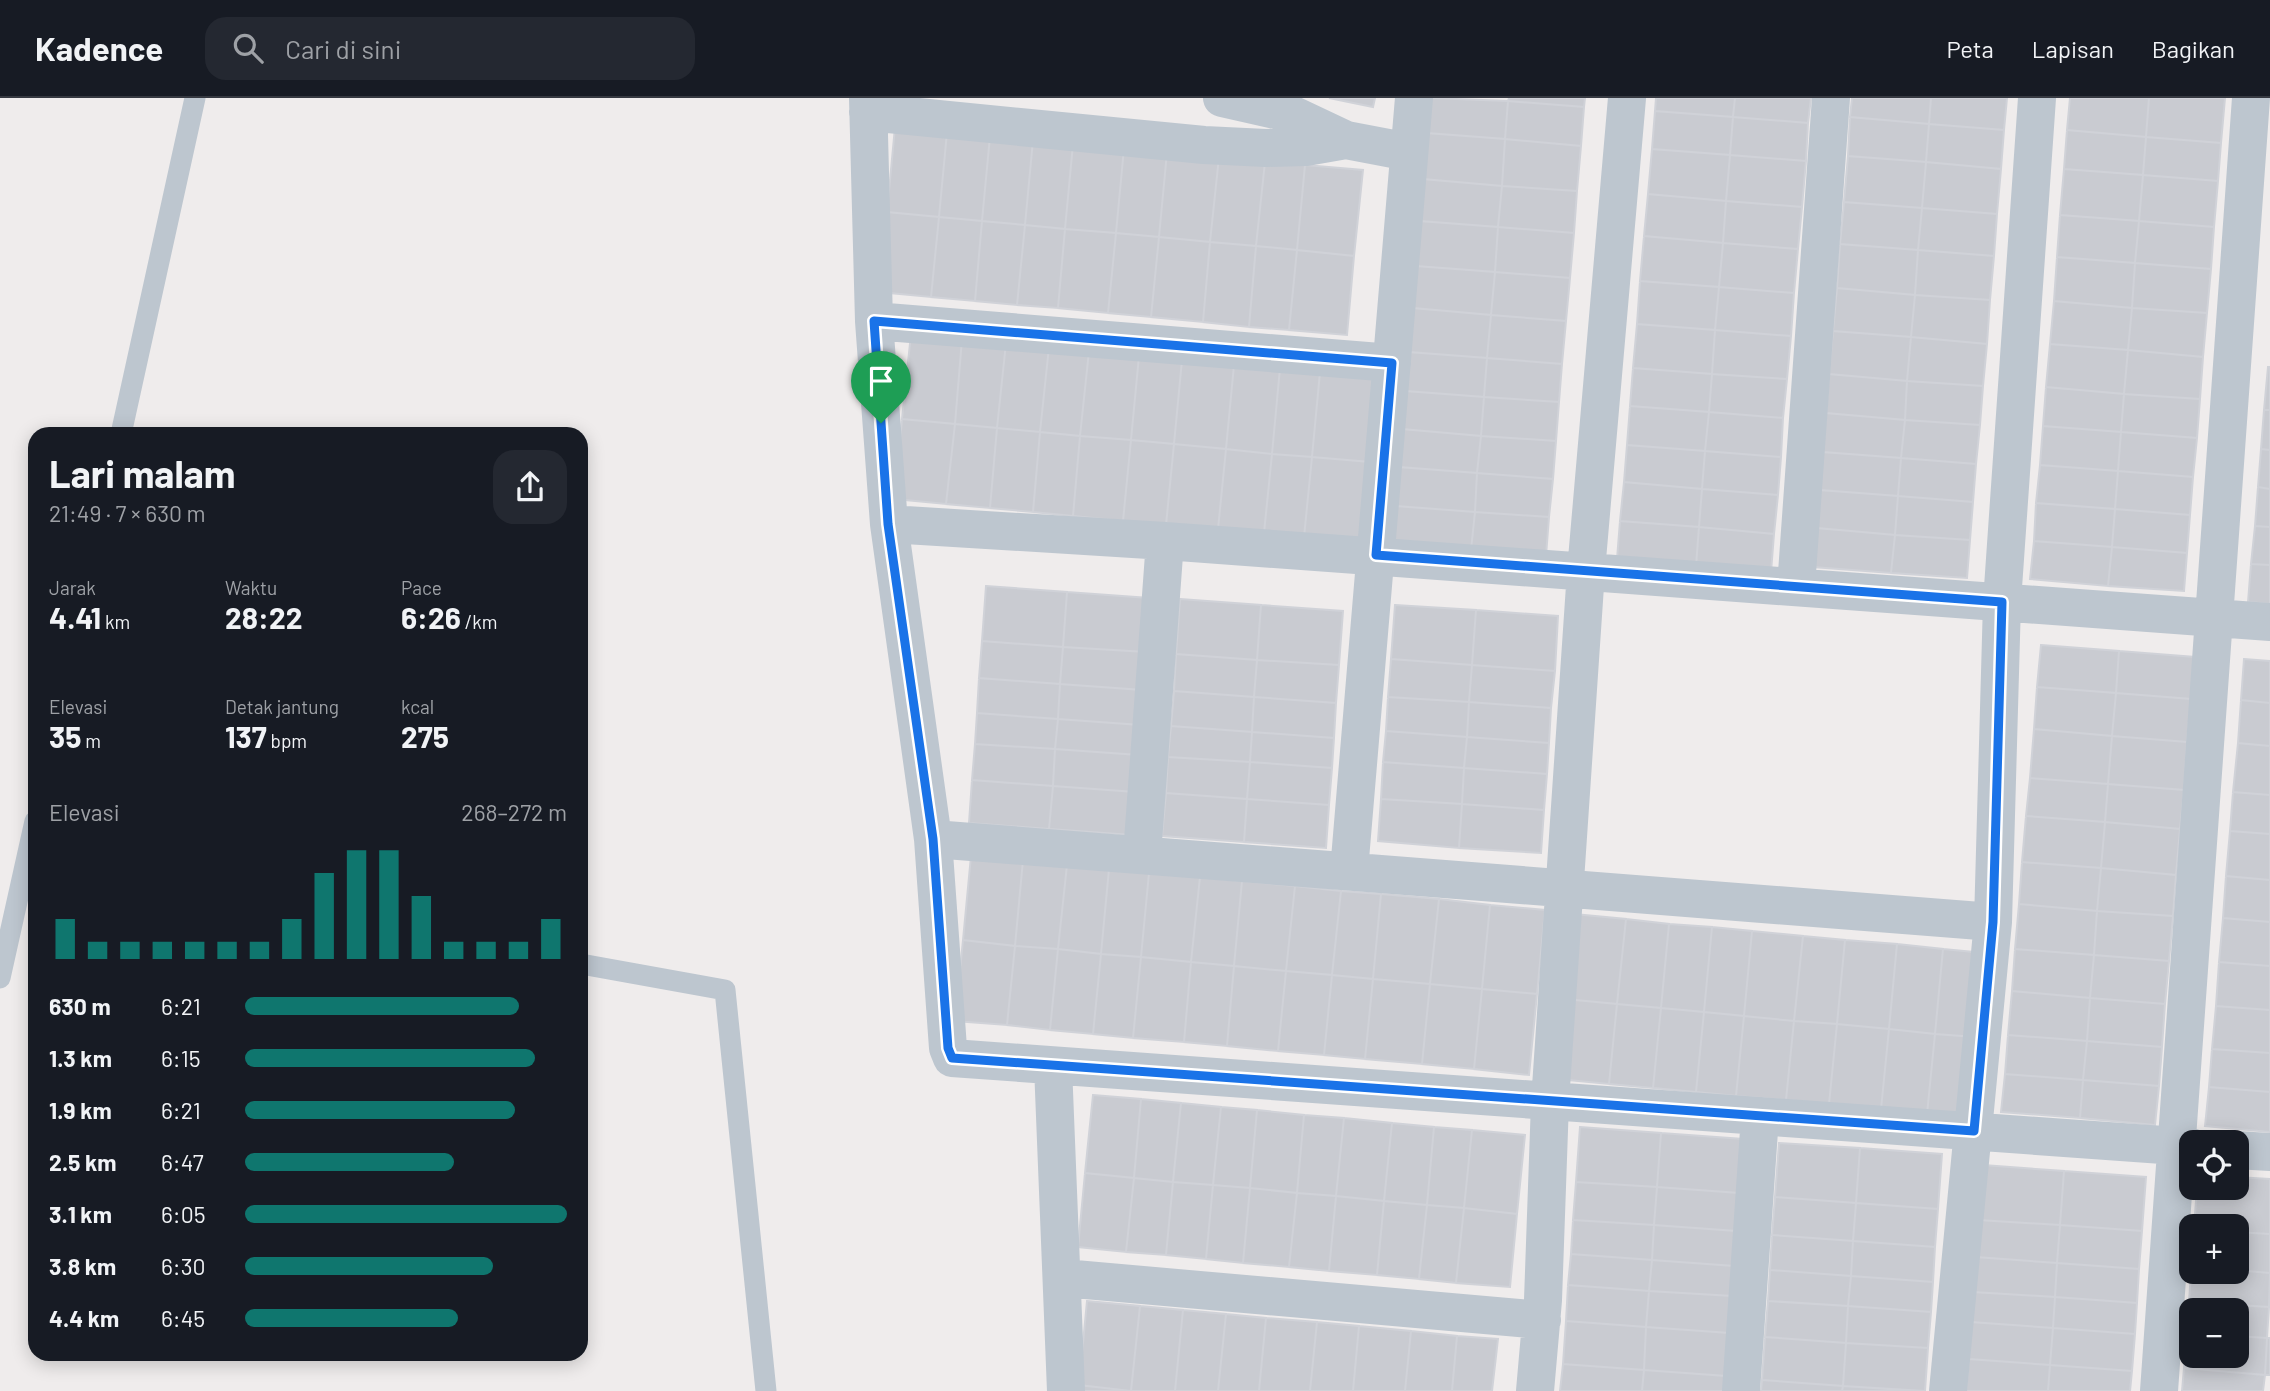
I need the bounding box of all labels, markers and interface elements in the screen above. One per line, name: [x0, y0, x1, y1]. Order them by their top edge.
search box: [205, 17, 695, 80]
text: Kadence: [35, 28, 163, 68]
icon: search: [229, 29, 267, 67]
text: Cari di sini: [285, 33, 401, 64]
text: Peta: [1946, 34, 1994, 63]
text: Lapisan: [2032, 34, 2114, 63]
text: Bagikan: [2152, 34, 2235, 63]
pin: [851, 351, 911, 423]
icon: arrive: [862, 362, 900, 400]
text: Lari malam: [49, 450, 236, 496]
button: share: [493, 450, 567, 524]
text: 21:49 · 7 × 630 m: [49, 499, 206, 527]
text: Jarak: [49, 576, 96, 599]
text: Waktu: [225, 576, 277, 599]
text: Pace: [401, 576, 442, 599]
text: 4.41: [49, 599, 101, 635]
text: 28:22: [225, 599, 303, 635]
text: 6:26: [401, 599, 461, 635]
text: km: [101, 610, 130, 633]
text: /km: [461, 610, 498, 633]
text: Elevasi: [49, 695, 107, 718]
text: Detak jantung: [225, 695, 339, 718]
text: kcal: [401, 695, 434, 718]
text: 35: [49, 718, 81, 754]
text: 137: [225, 718, 267, 754]
text: 275: [401, 718, 449, 754]
text: m: [81, 729, 101, 752]
text: bpm: [267, 729, 307, 752]
text: Elevasi: [49, 798, 120, 826]
text: 268–272 m: [461, 798, 567, 826]
text: 630 m: [49, 992, 111, 1020]
text: 6:21: [161, 992, 201, 1020]
text: 1.3 km: [49, 1044, 112, 1072]
text: 6:15: [161, 1044, 201, 1072]
text: 1.9 km: [49, 1096, 112, 1124]
text: 6:21: [161, 1096, 201, 1124]
map controls: [2179, 1130, 2249, 1368]
button: locate: [2179, 1130, 2249, 1200]
text: 2.5 km: [49, 1148, 117, 1176]
text: 6:47: [161, 1148, 204, 1176]
text: 3.1 km: [49, 1200, 112, 1228]
text: 6:05: [161, 1200, 205, 1228]
button: +: [2179, 1214, 2249, 1284]
text: 3.8 km: [49, 1252, 116, 1280]
text: 6:30: [161, 1252, 205, 1280]
button: −: [2179, 1298, 2249, 1368]
text: 4.4 km: [49, 1304, 119, 1332]
text: 6:45: [161, 1304, 205, 1332]

